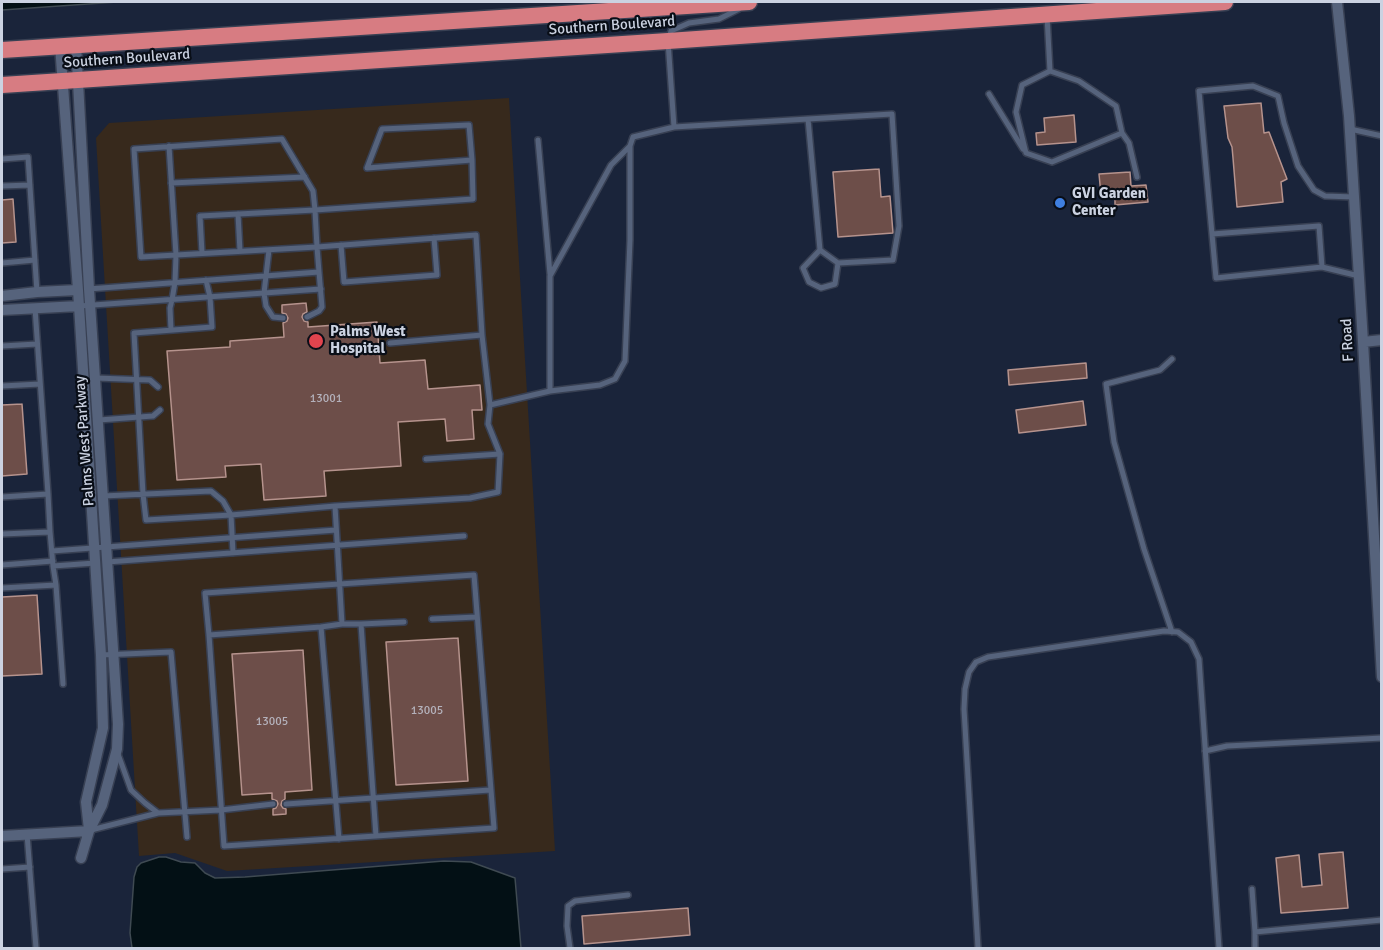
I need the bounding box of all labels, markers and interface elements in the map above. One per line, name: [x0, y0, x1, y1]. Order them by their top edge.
street label: Southern Boulevard: [548, 13, 676, 39]
street label: Southern Boulevard: [63, 46, 191, 72]
place label: GVI Garden Center: [1072, 185, 1146, 220]
marker: GVI Garden Center: [1053, 196, 1067, 210]
street label: F Road: [1338, 318, 1358, 362]
place label: Palms West Hospital: [330, 323, 406, 358]
marker: Palms West Hospital: [307, 332, 325, 350]
street label: Palms West Parkway: [71, 375, 99, 507]
house number: 13001: [310, 392, 342, 406]
house number: 13005: [411, 704, 443, 718]
house number: 13005: [256, 715, 288, 729]

